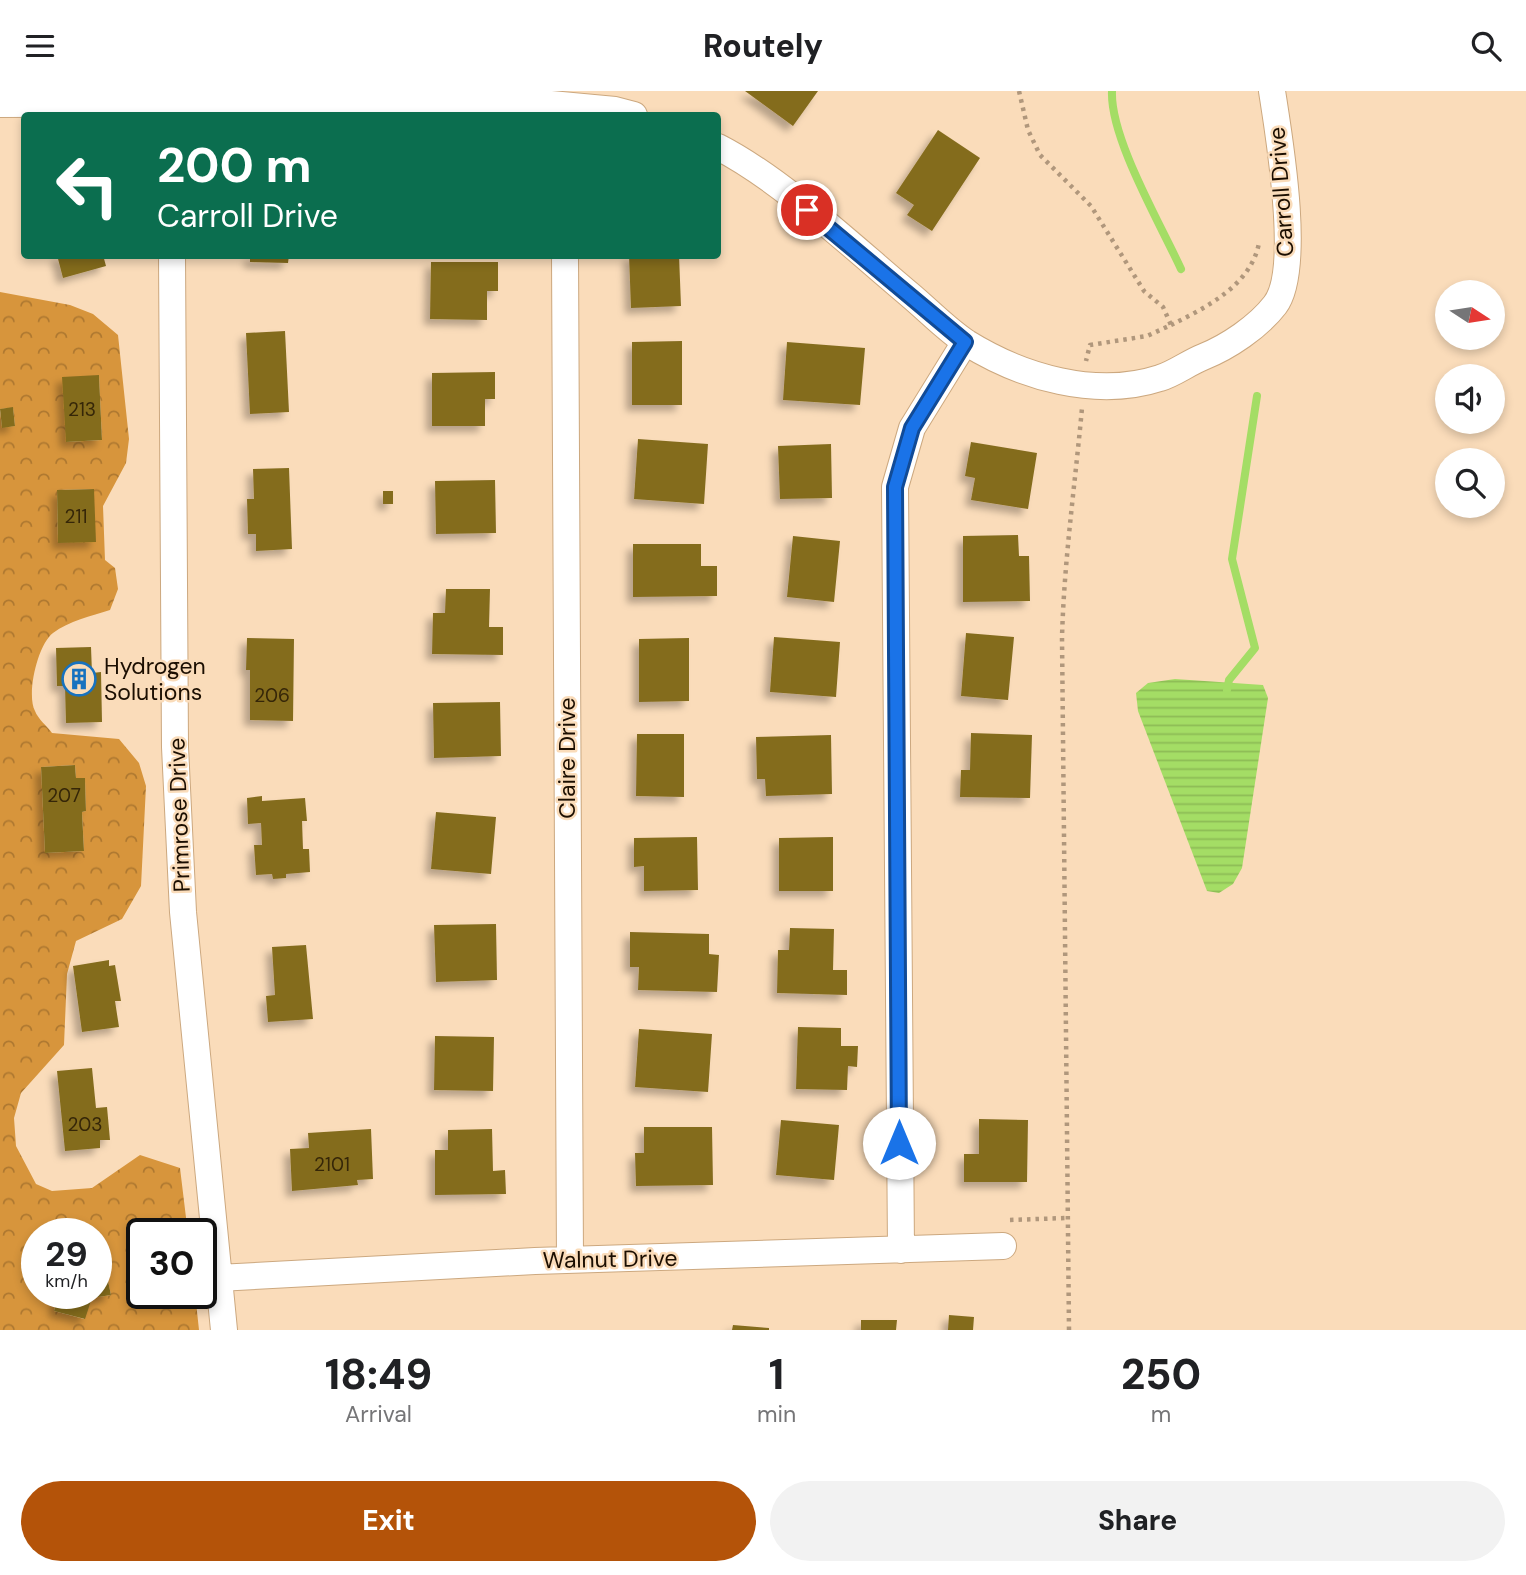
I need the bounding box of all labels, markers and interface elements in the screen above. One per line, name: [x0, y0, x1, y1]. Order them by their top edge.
text: Routely: [703, 25, 823, 67]
icon: menu: [21, 27, 59, 65]
icon: search: [1467, 27, 1505, 65]
street label: Carroll Drive: [1261, 126, 1301, 258]
text: 200 m: [157, 133, 312, 197]
icon: left: [42, 140, 133, 231]
pin: [777, 180, 837, 240]
icon: arrive: [788, 191, 826, 229]
text: Carroll Drive: [157, 195, 338, 237]
north arrow: [1435, 280, 1505, 350]
map controls: [1435, 280, 1505, 518]
button: sound: [1435, 364, 1505, 434]
house number: 213: [68, 397, 96, 422]
button: search: [1435, 448, 1505, 518]
house number: 211: [65, 504, 87, 529]
place label: Hydrogen Solutions: [104, 651, 206, 707]
building icon: Hydrogen Solutions: [60, 660, 98, 698]
house number: 206: [254, 683, 290, 708]
street label: Claire Drive: [552, 697, 582, 819]
street label: Primrose Drive: [161, 737, 197, 893]
house number: 207: [47, 783, 81, 808]
position arrow: [862, 1106, 936, 1180]
house number: 203: [68, 1112, 102, 1137]
house number: 2101: [314, 1152, 350, 1177]
speed limit sign: 30: [126, 1218, 217, 1309]
text: 29: [45, 1231, 88, 1277]
street label: Walnut Drive: [542, 1243, 678, 1275]
text: km/h: [45, 1269, 88, 1293]
text: 18:49: [325, 1347, 432, 1402]
text: 1: [769, 1347, 784, 1402]
text: 250: [1121, 1347, 1201, 1402]
text: Arrival: [345, 1399, 412, 1429]
text: min: [757, 1399, 796, 1429]
text: m: [1151, 1399, 1171, 1429]
button: Exit: [21, 1481, 756, 1561]
button: Share: [770, 1481, 1505, 1561]

